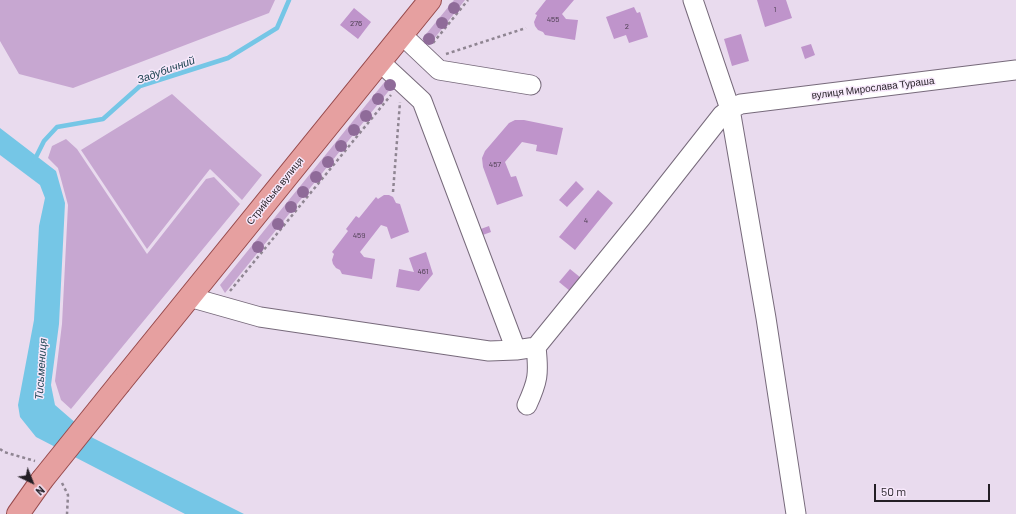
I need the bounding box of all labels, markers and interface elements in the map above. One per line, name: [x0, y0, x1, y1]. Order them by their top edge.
house number: 1: [774, 4, 776, 14]
house number: 455: [547, 14, 559, 24]
house number: 276: [350, 18, 362, 28]
house number: 2: [625, 21, 629, 31]
water label: Задубичний: [135, 53, 197, 87]
street label: вулиця Мирослава Тураша: [811, 75, 935, 101]
street label: Стрийська вулиця: [244, 155, 306, 227]
house number: 457: [489, 159, 501, 169]
house number: 4: [584, 215, 588, 225]
house number: 459: [353, 230, 365, 240]
house number: 461: [417, 266, 429, 276]
water label: Тисьмениця: [32, 338, 50, 400]
north arrow: [12, 462, 52, 502]
scale bar: [876, 476, 992, 502]
text: N: [33, 484, 48, 498]
text: 50 m: [881, 484, 906, 498]

